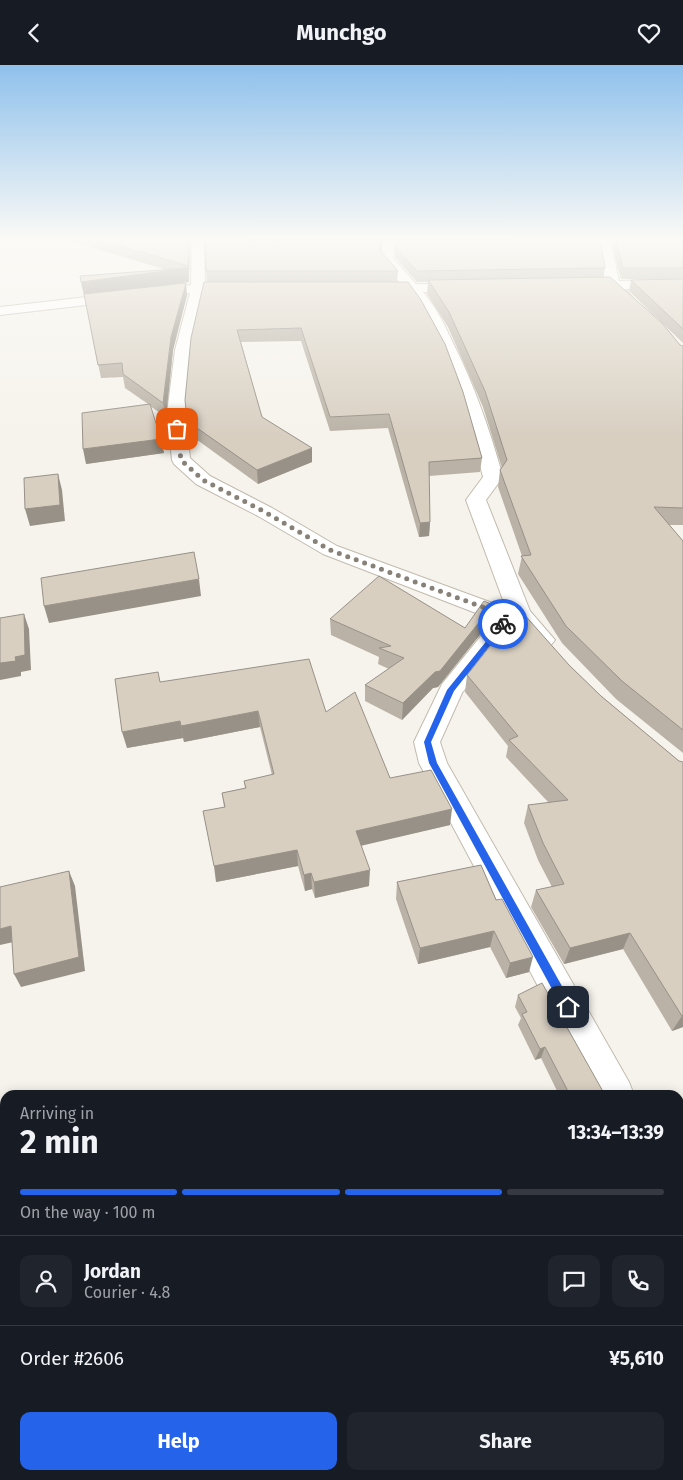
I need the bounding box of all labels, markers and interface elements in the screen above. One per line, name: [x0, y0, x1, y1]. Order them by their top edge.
icon: back: [20, 19, 48, 47]
text: Munchgo: [296, 19, 387, 46]
icon: heart: [635, 19, 663, 47]
pin: [156, 408, 198, 450]
icon: bag: [163, 415, 191, 443]
courier: [478, 599, 528, 649]
icon: bike: [489, 610, 517, 638]
pin: [547, 986, 589, 1028]
icon: home: [554, 993, 582, 1021]
text: Arriving in: [20, 1104, 94, 1123]
text: 13:34–13:39: [567, 1121, 664, 1144]
text: 2 min: [20, 1123, 99, 1161]
text: On the way · 100 m: [20, 1203, 155, 1222]
button: person: [20, 1255, 72, 1307]
button: chat: [548, 1255, 600, 1307]
button: phone: [612, 1255, 664, 1307]
text: Jordan: [84, 1260, 141, 1283]
text: Courier · 4.8: [84, 1283, 170, 1302]
text: Order #2606: [20, 1347, 124, 1370]
text: ¥5,610: [609, 1347, 664, 1370]
button: Help: [20, 1412, 337, 1470]
button: Share: [347, 1412, 664, 1470]

